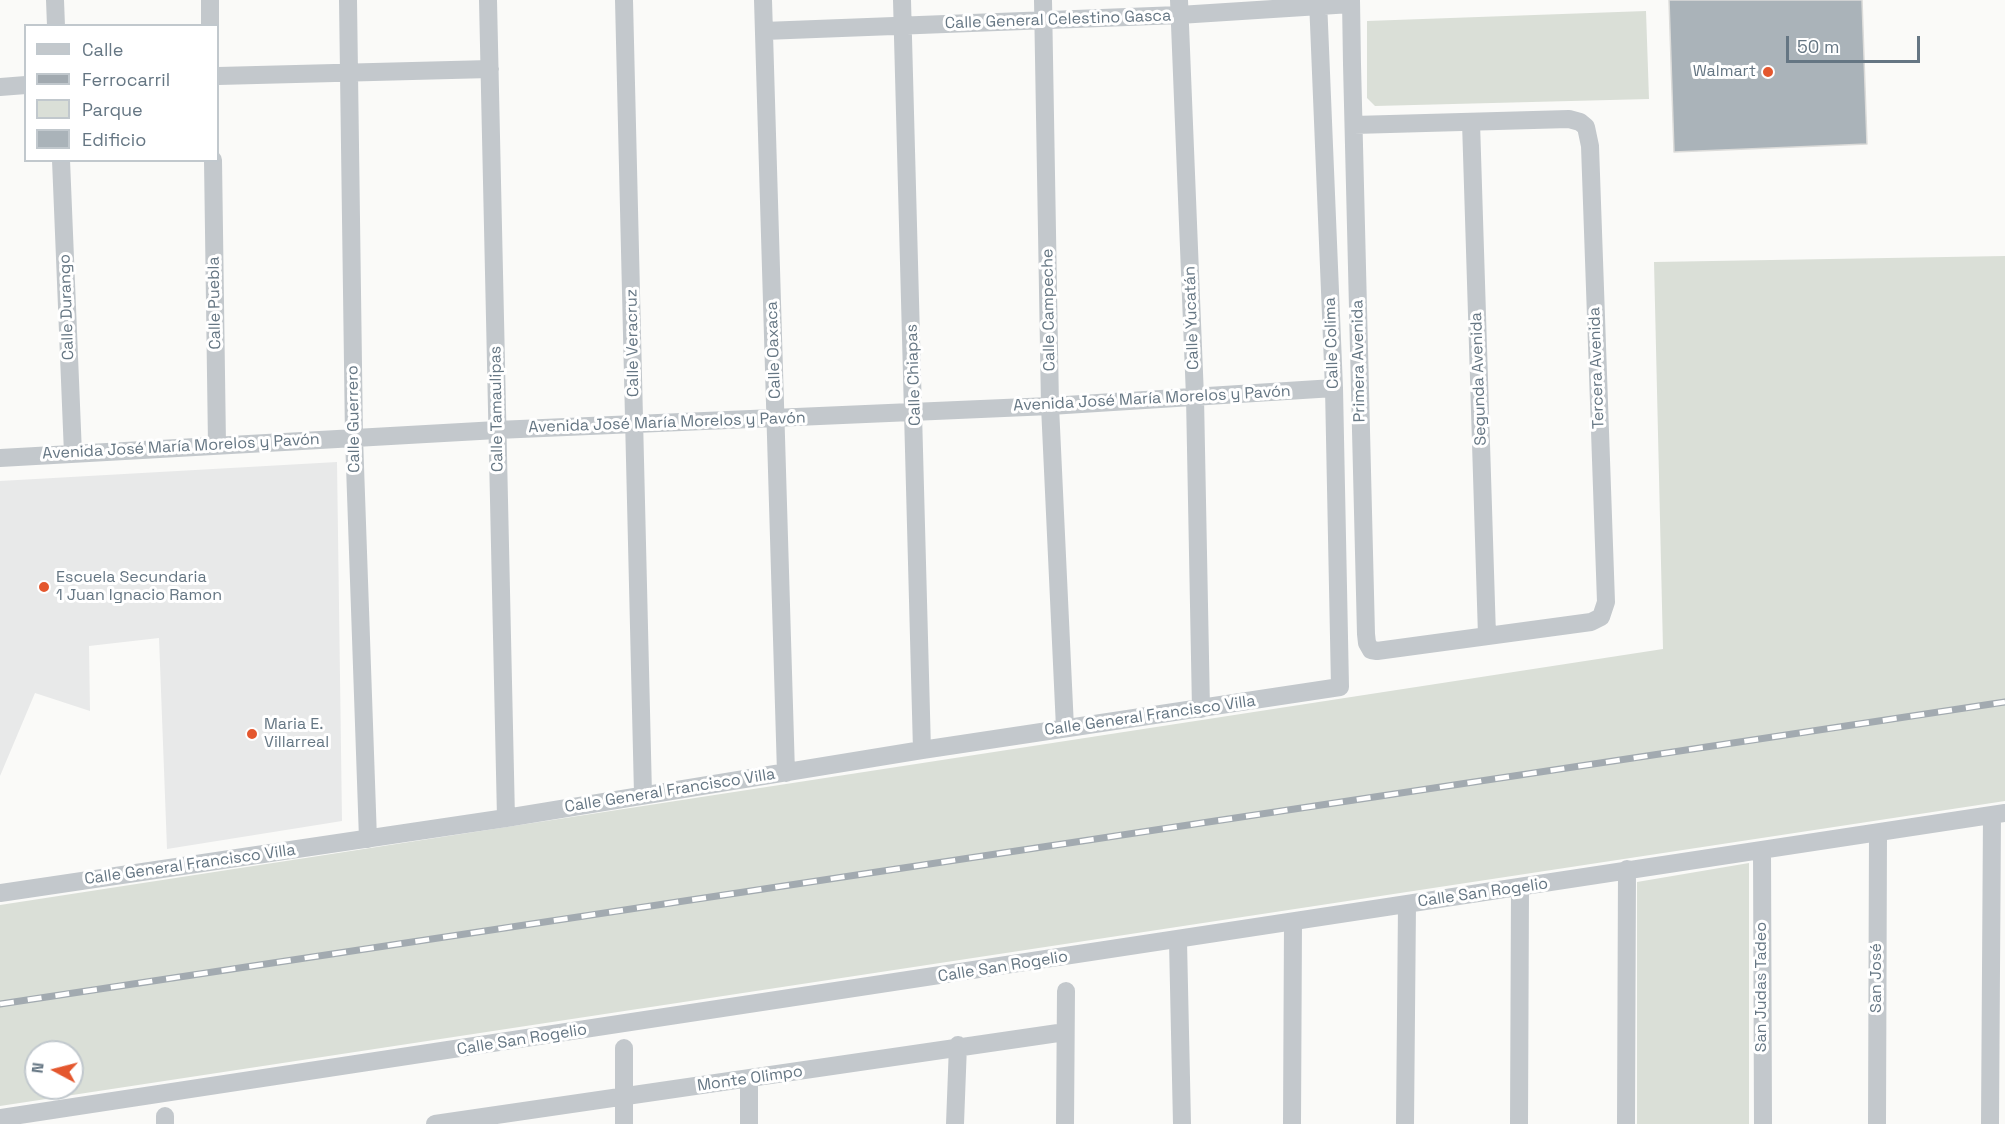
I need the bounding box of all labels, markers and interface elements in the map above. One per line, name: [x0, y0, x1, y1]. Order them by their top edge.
street label: Calle General Celestino Gasca: [944, 6, 1172, 34]
legend: [24, 24, 219, 162]
scale bar: [1789, 24, 1922, 62]
text: 50 m: [1797, 35, 1839, 58]
text: Calle: [82, 38, 123, 61]
place label: Walmart: [1693, 62, 1756, 82]
marker: Walmart: [1761, 65, 1775, 79]
text: Ferrocarril: [82, 68, 170, 91]
text: Parque: [82, 98, 143, 121]
text: Edificio: [82, 128, 146, 151]
street label: Calle Campeche: [1038, 248, 1060, 372]
street label: Calle Durango: [56, 254, 78, 360]
street label: Calle Puebla: [205, 256, 225, 350]
street label: Calle Yucatán: [1181, 266, 1203, 370]
street label: Calle Veracruz: [622, 289, 644, 397]
street label: Calle Colima: [1321, 297, 1343, 389]
street label: Primera Avenida: [1348, 300, 1370, 422]
street label: Calle Oaxaca: [763, 301, 785, 399]
street label: Tercera Avenida: [1585, 307, 1609, 429]
street label: Segunda Avenida: [1467, 312, 1491, 446]
street label: Calle Chiapas: [903, 324, 925, 426]
street label: Calle Tamaulipas: [486, 346, 508, 472]
street label: Calle Guerrero: [343, 365, 365, 473]
street label: Avenida José María Morelos y Pavón: [1013, 382, 1291, 416]
street label: Avenida José María Morelos y Pavón: [528, 409, 806, 437]
street label: Avenida José María Morelos y Pavón: [42, 430, 320, 464]
place label: Escuela Secundaria 1 Juan Ignacio Ramon: [56, 568, 222, 606]
marker: Escuela Secundaria 1 Juan Ignacio Ramon: [37, 580, 51, 594]
street label: Calle General Francisco Villa: [1043, 692, 1257, 740]
place label: Maria E. Villarreal: [264, 715, 329, 753]
marker: Maria E. Villarreal: [245, 727, 259, 741]
street label: Calle General Francisco Villa: [563, 765, 777, 817]
street label: Calle General Francisco Villa: [83, 841, 297, 889]
street label: Calle San Rogelio: [1417, 874, 1549, 912]
street label: San Judas Tadeo: [1752, 922, 1772, 1052]
street label: San José: [1867, 943, 1887, 1013]
street label: Calle San Rogelio: [937, 947, 1069, 987]
street label: Calle San Rogelio: [456, 1020, 588, 1060]
north arrow: [24, 1040, 84, 1100]
text: N: [27, 1061, 49, 1075]
street label: Monte Olimpo: [696, 1062, 804, 1096]

